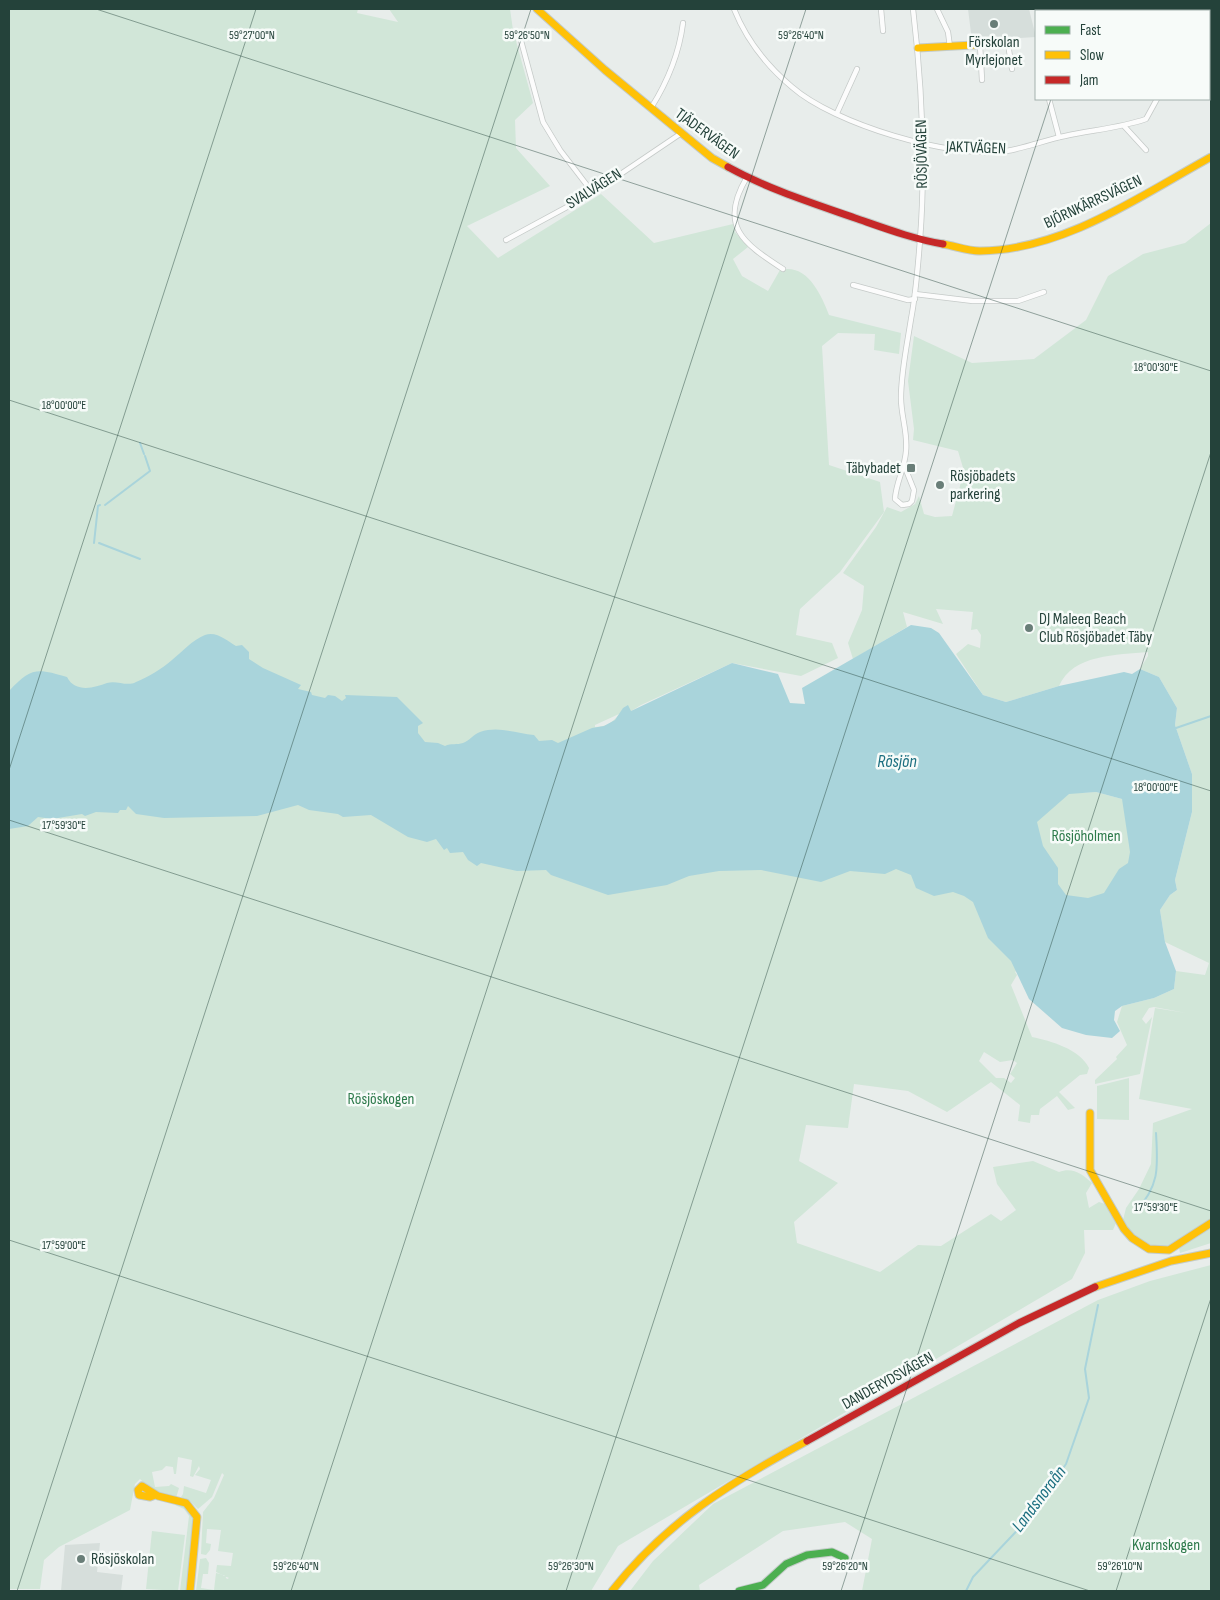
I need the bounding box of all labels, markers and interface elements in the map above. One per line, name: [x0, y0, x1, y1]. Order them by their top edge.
legend: [1035, 10, 1210, 100]
marker: Förskolan Myrlejonet: [988, 18, 1000, 30]
text: Fast: [1080, 21, 1102, 40]
text: 59°27'00"N: [229, 28, 275, 43]
text: 59°26'50"N: [504, 28, 550, 43]
text: 59°26'40"N: [778, 28, 824, 43]
place label: Förskolan Myrlejonet: [965, 33, 1023, 70]
text: Slow: [1080, 46, 1104, 65]
text: Jam: [1079, 71, 1098, 90]
street label: TJÄDERVÄGEN: [671, 104, 743, 164]
street label: RÖSJÖVÄGEN: [912, 119, 932, 189]
street label: JAKTVÄGEN: [945, 137, 1006, 159]
street label: SVALVÄGEN: [563, 165, 625, 213]
street label: BJÖRNKÄRRSVÄGEN: [1041, 171, 1145, 233]
text: 18°00'30"E: [1134, 360, 1178, 375]
text: 18°00'00"E: [42, 398, 86, 413]
place label: Täbybadet: [846, 459, 901, 478]
marker: Täbybadet: [905, 462, 917, 474]
place label: Rösjöbadets parkering: [950, 467, 1016, 504]
marker: Rösjöbadets parkering: [934, 479, 946, 491]
place label: DJ Maleeq Beach Club Rösjöbadet Täby: [1039, 610, 1152, 647]
marker: DJ Maleeq Beach Club Rösjöbadet Täby: [1023, 622, 1035, 634]
water label: Rösjön: [877, 751, 917, 772]
text: 18°00'00"E: [1134, 780, 1178, 795]
text: 17°59'30"E: [42, 818, 86, 833]
park label: Rösjöholmen: [1051, 827, 1121, 846]
park label: Rösjöskogen: [348, 1090, 414, 1109]
text: 17°59'30"E: [1134, 1200, 1178, 1215]
text: 17°59'00"E: [42, 1238, 86, 1253]
street label: DANDERYDSVÄGEN: [839, 1348, 937, 1414]
water label: Landsnoraån: [1008, 1462, 1071, 1536]
park label: Kvarnskogen: [1132, 1536, 1200, 1555]
place label: Rösjöskolan: [91, 1550, 154, 1569]
marker: Rösjöskolan: [75, 1553, 87, 1565]
text: 59°26'40"N: [273, 1559, 319, 1574]
text: 59°26'30"N: [548, 1559, 594, 1574]
text: 59°26'20"N: [822, 1559, 868, 1574]
text: 59°26'10"N: [1098, 1559, 1142, 1574]

